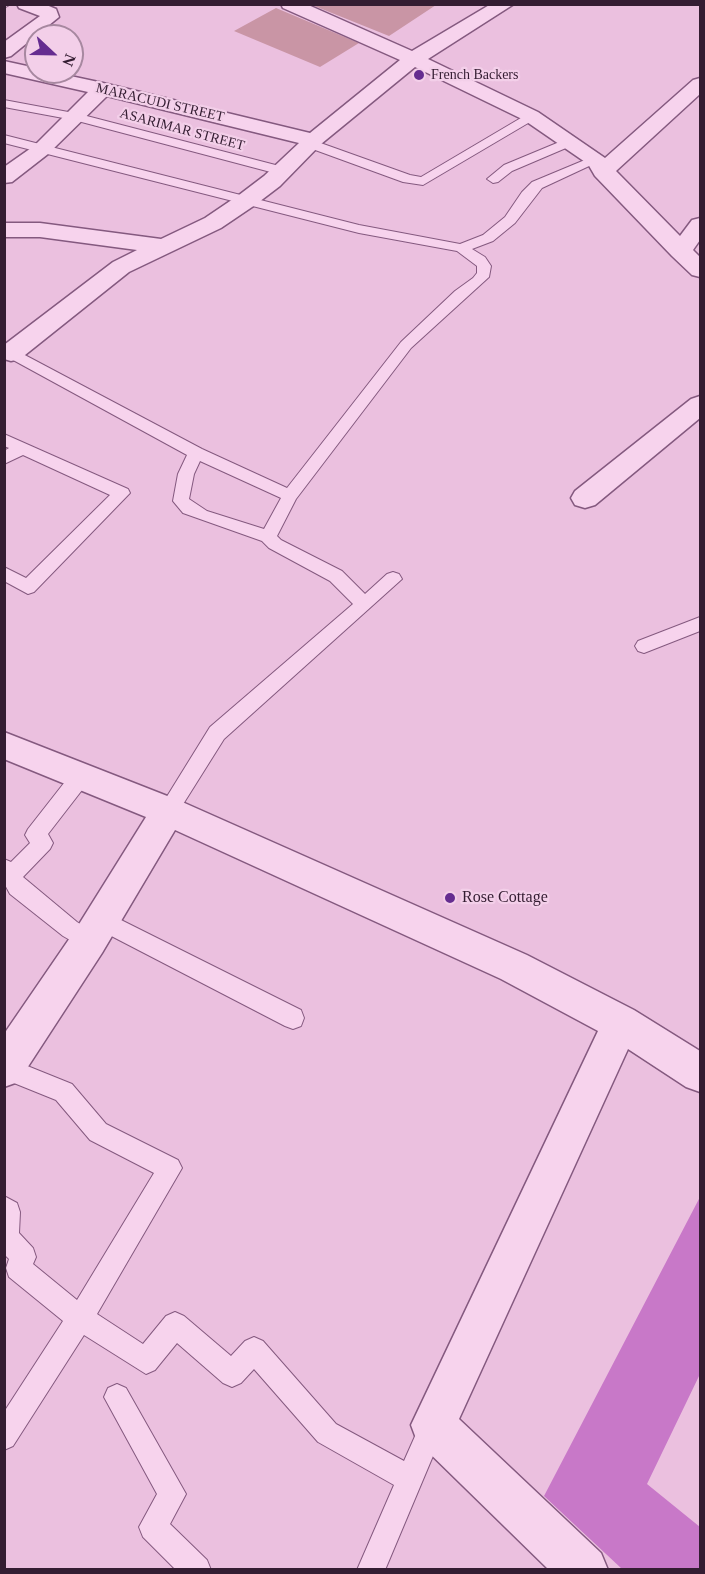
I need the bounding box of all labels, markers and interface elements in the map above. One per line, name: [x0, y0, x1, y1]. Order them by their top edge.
north arrow: [24, 24, 84, 84]
text: N: [59, 52, 79, 69]
place label: French Backers: [431, 67, 518, 83]
marker: French Backers: [412, 68, 426, 82]
street label: MARACUDI STREET: [94, 80, 226, 126]
street label: ASARIMAR STREET: [118, 105, 246, 155]
place label: Rose Cottage: [462, 888, 548, 908]
marker: Rose Cottage: [443, 891, 457, 905]

